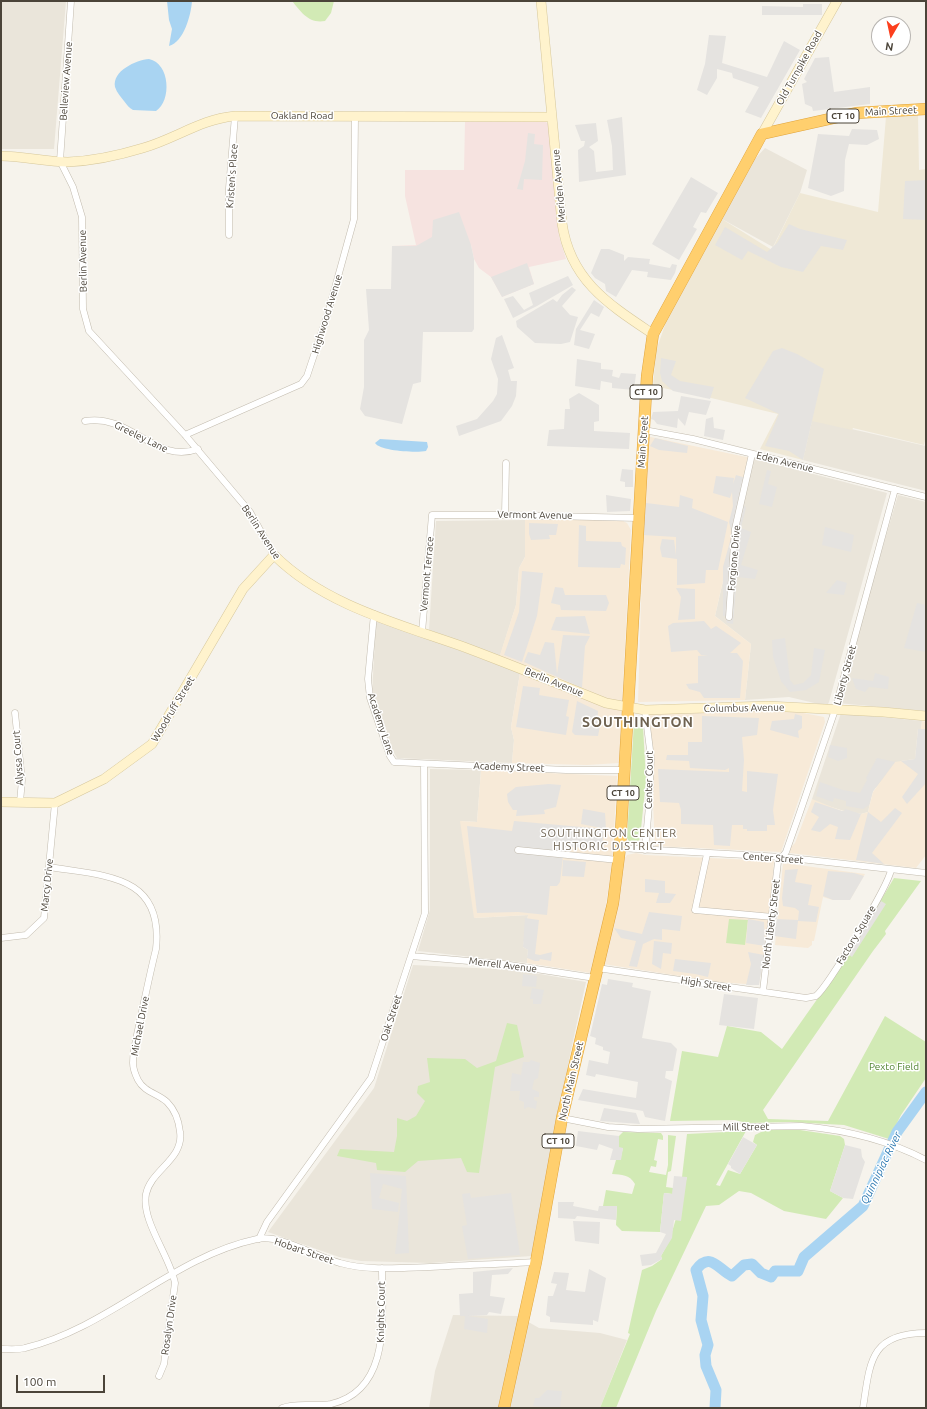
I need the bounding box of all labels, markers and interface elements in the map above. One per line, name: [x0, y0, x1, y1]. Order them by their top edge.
north arrow: [871, 16, 911, 56]
street label: Old Turnpike Road: [774, 29, 824, 107]
text: N: [884, 40, 894, 53]
street label: Belleview Avenue: [57, 41, 75, 121]
street label: Main Street: [865, 104, 917, 118]
road number: CT 10: [827, 109, 859, 123]
street label: Oakland Road: [271, 110, 333, 122]
street label: Kristen's Place: [224, 143, 240, 209]
street label: Meriden Avenue: [550, 149, 568, 223]
street label: Berlin Avenue: [76, 230, 90, 292]
street label: Highwood Avenue: [309, 273, 345, 355]
road number: CT 10: [630, 385, 662, 399]
street label: Main Street: [635, 416, 651, 468]
street label: Greeley Lane: [112, 419, 170, 455]
street label: Eden Avenue: [755, 449, 815, 475]
street label: Berlin Avenue: [239, 503, 283, 561]
street label: Vermont Avenue: [497, 508, 573, 522]
street label: Forgione Drive: [725, 525, 743, 591]
street label: Vermont Terrace: [418, 536, 436, 612]
street label: Liberty Street: [831, 644, 859, 706]
street label: Berlin Avenue: [523, 665, 585, 699]
street label: Woodruff Street: [149, 674, 197, 744]
street label: Academy Lane: [365, 691, 397, 757]
street label: Columbus Avenue: [703, 701, 785, 715]
district label: SOUTHINGTON: [582, 714, 694, 730]
street label: Alyssa Court: [10, 730, 26, 786]
street label: Center Court: [642, 751, 656, 809]
street label: Academy Street: [473, 760, 545, 774]
road number: CT 10: [607, 786, 639, 800]
district label: SOUTHINGTON CENTER HISTORIC DISTRICT: [541, 826, 677, 852]
street label: Center Street: [742, 850, 804, 866]
street label: Marcy Drive: [38, 858, 56, 912]
street label: North Liberty Street: [760, 878, 782, 970]
street label: Factory Square: [834, 903, 878, 967]
street label: Merrell Avenue: [468, 955, 538, 975]
street label: High Street: [680, 974, 732, 994]
street label: Oak Street: [378, 993, 404, 1043]
street label: Michael Drive: [128, 995, 152, 1057]
street label: North Main Street: [556, 1040, 586, 1122]
park label: Pexto Field: [869, 1061, 919, 1073]
street label: Mill Street: [723, 1121, 769, 1133]
water label: Quinnipiac River: [858, 1130, 904, 1206]
road number: CT 10: [542, 1134, 574, 1148]
street label: Hobart Street: [273, 1235, 335, 1267]
street label: Knights Court: [374, 1281, 388, 1343]
street label: Rosalyn Drive: [159, 1294, 179, 1356]
scale bar: [18, 1367, 107, 1393]
text: 100 m: [23, 1375, 56, 1388]

